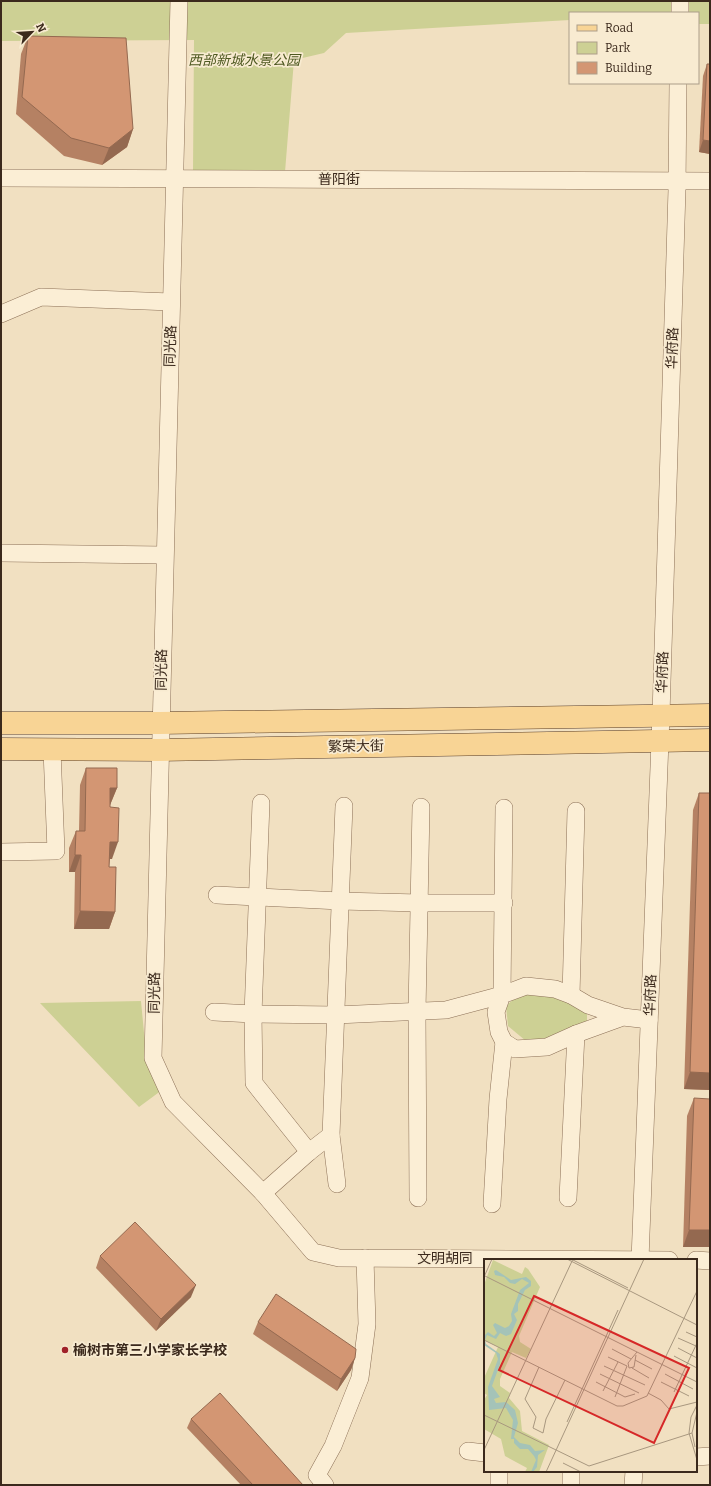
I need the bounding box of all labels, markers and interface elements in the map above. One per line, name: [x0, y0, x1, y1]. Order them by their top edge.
north arrow: [12, 12, 52, 52]
legend: [569, 12, 699, 84]
text: N: [33, 21, 49, 35]
text: Road: [605, 21, 633, 35]
text: Park: [605, 41, 631, 55]
park label: 西部新城水景公园: [188, 52, 302, 69]
text: Building: [605, 61, 652, 75]
street label: 普阳街: [318, 171, 360, 188]
street label: 同光路: [161, 325, 180, 367]
street label: 华府路: [663, 327, 682, 369]
street label: 同光路: [153, 649, 170, 691]
street label: 华府路: [653, 651, 672, 693]
street label: 繁荣大街: [328, 738, 384, 755]
street label: 同光路: [146, 972, 163, 1014]
street label: 华府路: [641, 974, 660, 1016]
street label: 文明胡同: [417, 1250, 473, 1267]
inset map: [484, 1259, 697, 1472]
place label: 榆树市第三小学家长学校: [73, 1342, 227, 1359]
marker: 榆树市第三小学家长学校: [60, 1345, 70, 1355]

